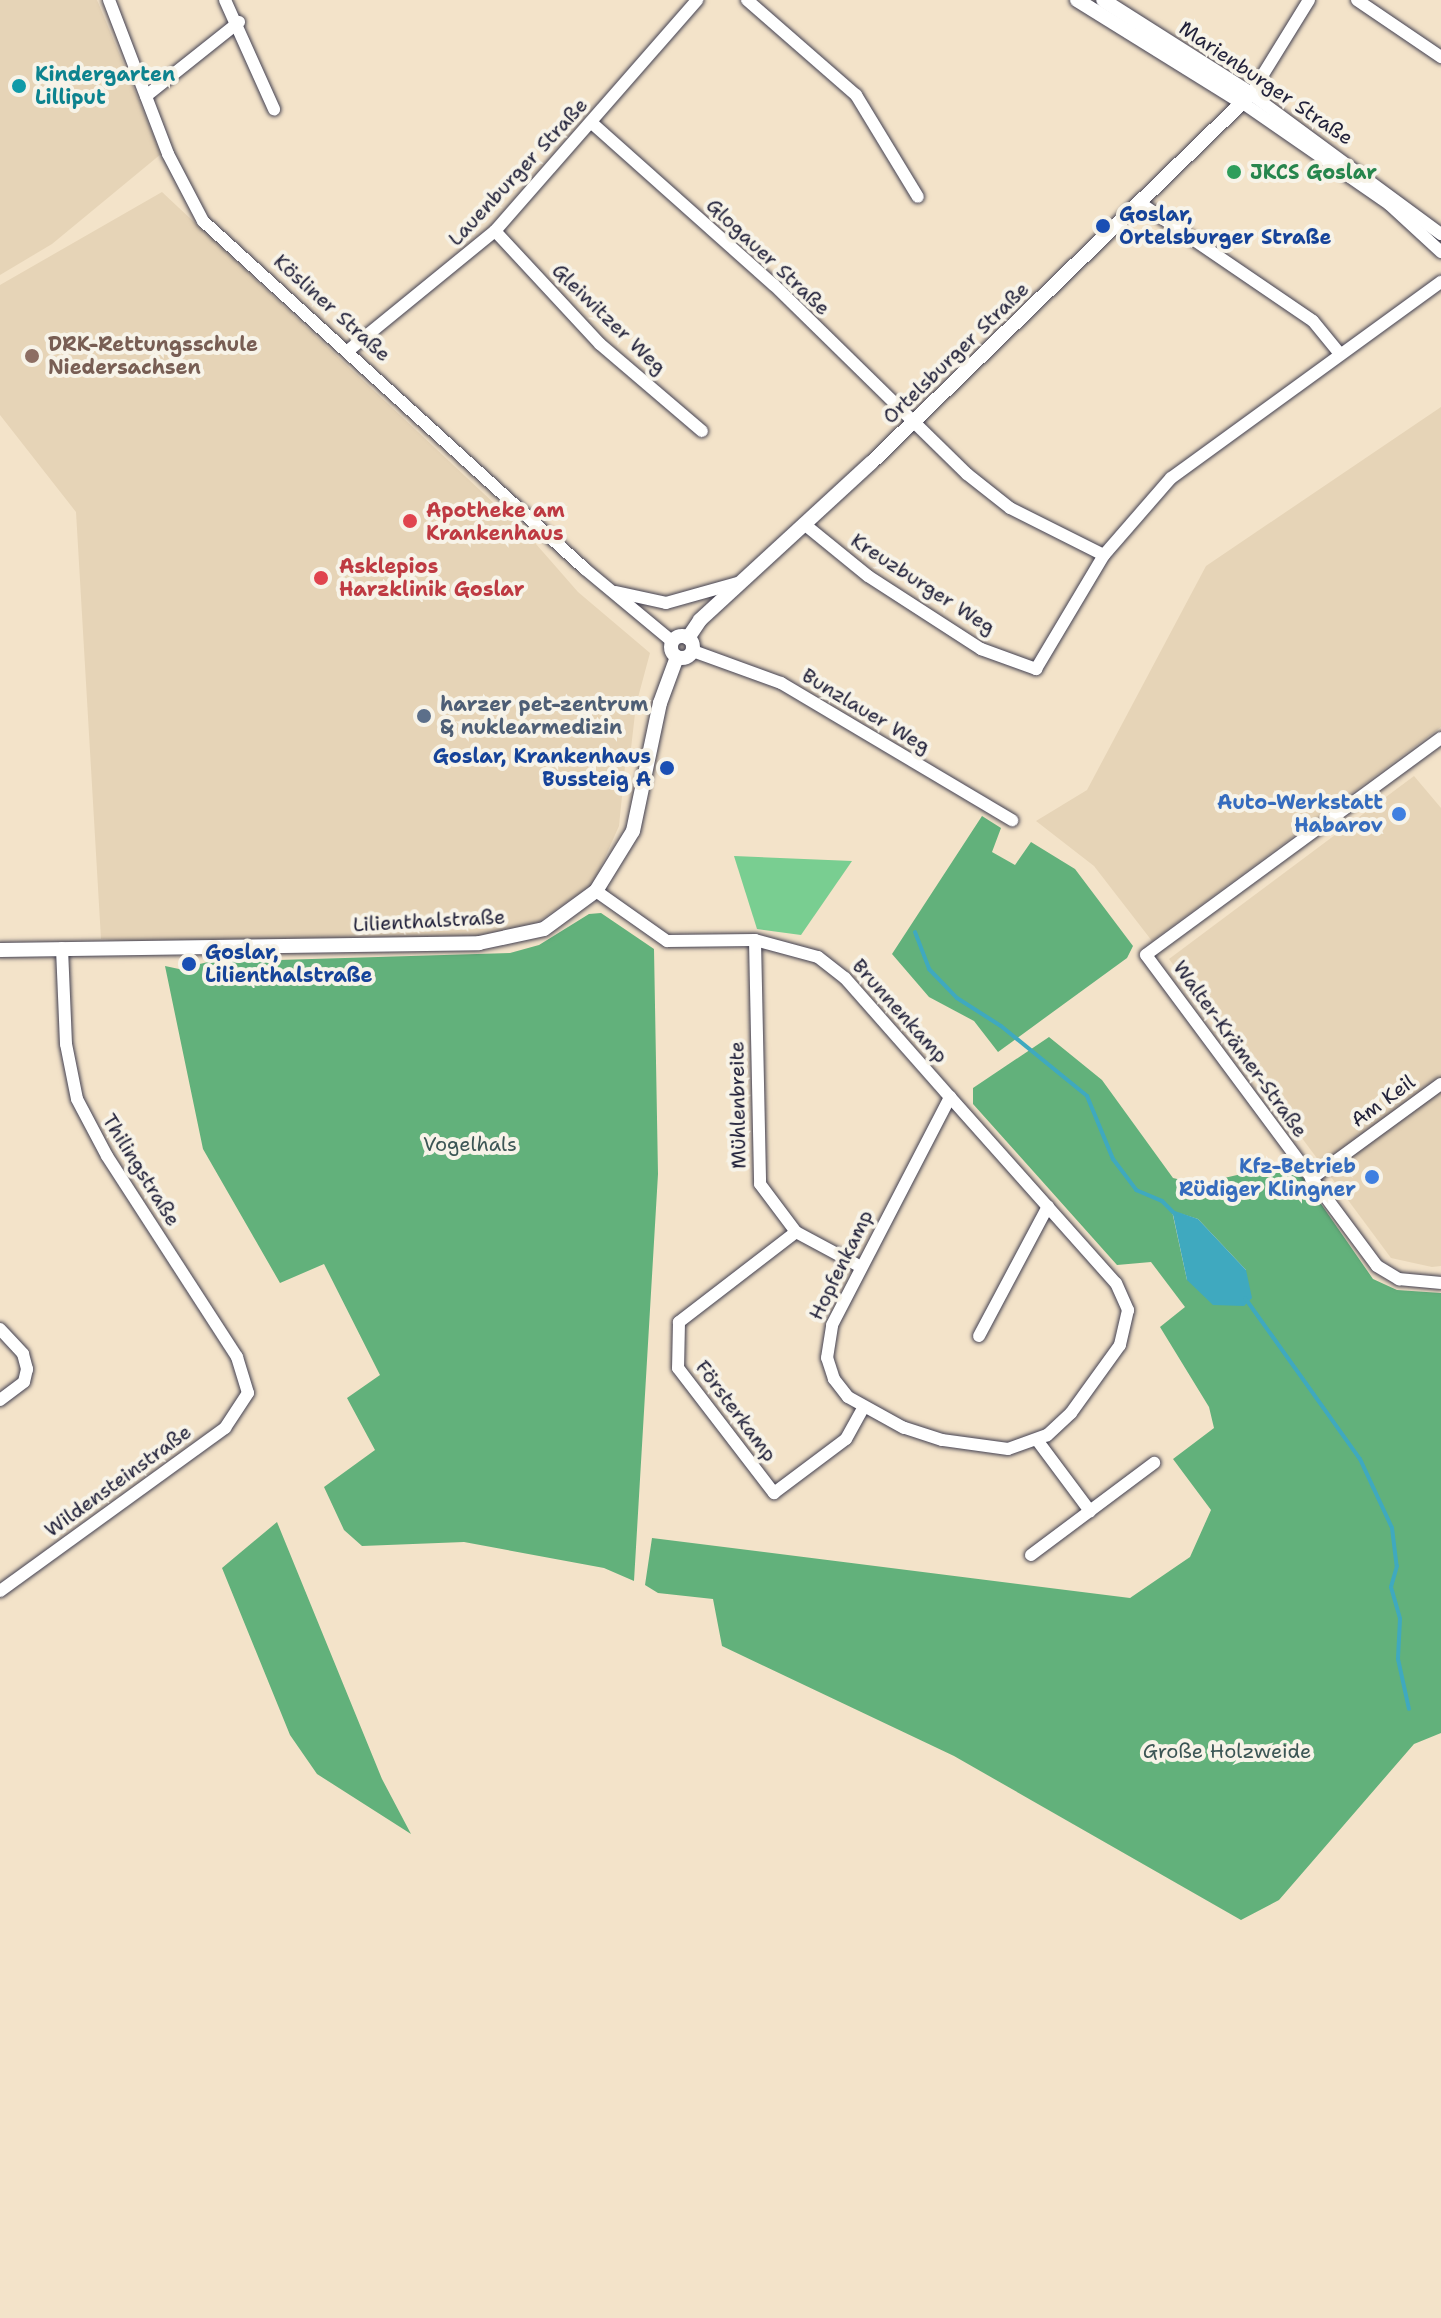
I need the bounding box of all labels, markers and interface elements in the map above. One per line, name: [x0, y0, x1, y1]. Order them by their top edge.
street label: Marienburger Straße: [1175, 16, 1357, 150]
place label: Kindergarten Lilliput: [35, 62, 175, 109]
marker: Kindergarten Lilliput: [10, 77, 28, 95]
street label: Lauenburger Straße: [443, 93, 593, 251]
place label: JKCS Goslar: [1250, 160, 1377, 184]
marker: JKCS Goslar: [1225, 163, 1243, 181]
street label: Glogauer Straße: [701, 194, 835, 320]
place label: Goslar, Ortelsburger Straße: [1119, 202, 1331, 249]
marker: Goslar, Ortelsburger Straße: [1094, 217, 1112, 235]
street label: Kösliner Straße: [269, 249, 395, 367]
street label: Gleiwitzer Weg: [547, 259, 671, 379]
street label: Ortelsburger Straße: [878, 277, 1034, 429]
place label: DRK-Rettungsschule Niedersachsen: [48, 332, 258, 379]
marker: DRK-Rettungsschule Niedersachsen: [23, 347, 41, 365]
place label: Apotheke am Krankenhaus: [426, 498, 565, 545]
marker: Apotheke am Krankenhaus: [401, 512, 419, 530]
street label: Kreuzburger Weg: [846, 528, 1000, 640]
place label: Asklepios Harzklinik Goslar: [339, 554, 524, 601]
marker: Asklepios Harzklinik Goslar: [310, 567, 332, 589]
street label: Bunzlauer Weg: [798, 663, 934, 759]
place label: harzer pet-zentrum & nuklearmedizin: [440, 692, 648, 739]
marker: harzer pet-zentrum & nuklearmedizin: [415, 707, 433, 725]
place label: Goslar, Krankenhaus Bussteig A: [433, 744, 651, 791]
marker: Goslar, Krankenhaus Bussteig A: [658, 759, 676, 777]
place label: Auto-Werkstatt Habarov: [1217, 790, 1383, 837]
marker: Auto-Werkstatt Habarov: [1390, 805, 1408, 823]
street label: Lilienthalstraße: [352, 905, 506, 937]
place label: Goslar, Lilienthalstraße: [205, 940, 373, 987]
street label: Brunnenkamp: [847, 954, 953, 1068]
marker: Goslar, Lilienthalstraße: [180, 955, 198, 973]
street label: Walter-Krämer-Straße: [1168, 956, 1312, 1142]
street label: Mühlenbreite: [725, 1041, 751, 1169]
street label: Am Keil: [1346, 1070, 1420, 1132]
street label: Thilingstraße: [97, 1109, 185, 1231]
park label: Vogelhals: [423, 1132, 517, 1156]
place label: Kfz-Betrieb Rüdiger Klingner: [1179, 1154, 1356, 1201]
marker: Kfz-Betrieb Rüdiger Klingner: [1363, 1168, 1381, 1186]
street label: Hopfenkamp: [804, 1206, 878, 1324]
street label: Försterkamp: [690, 1356, 782, 1466]
street label: Wildensteinstraße: [40, 1420, 196, 1542]
park label: Große Holzweide: [1143, 1739, 1311, 1763]

